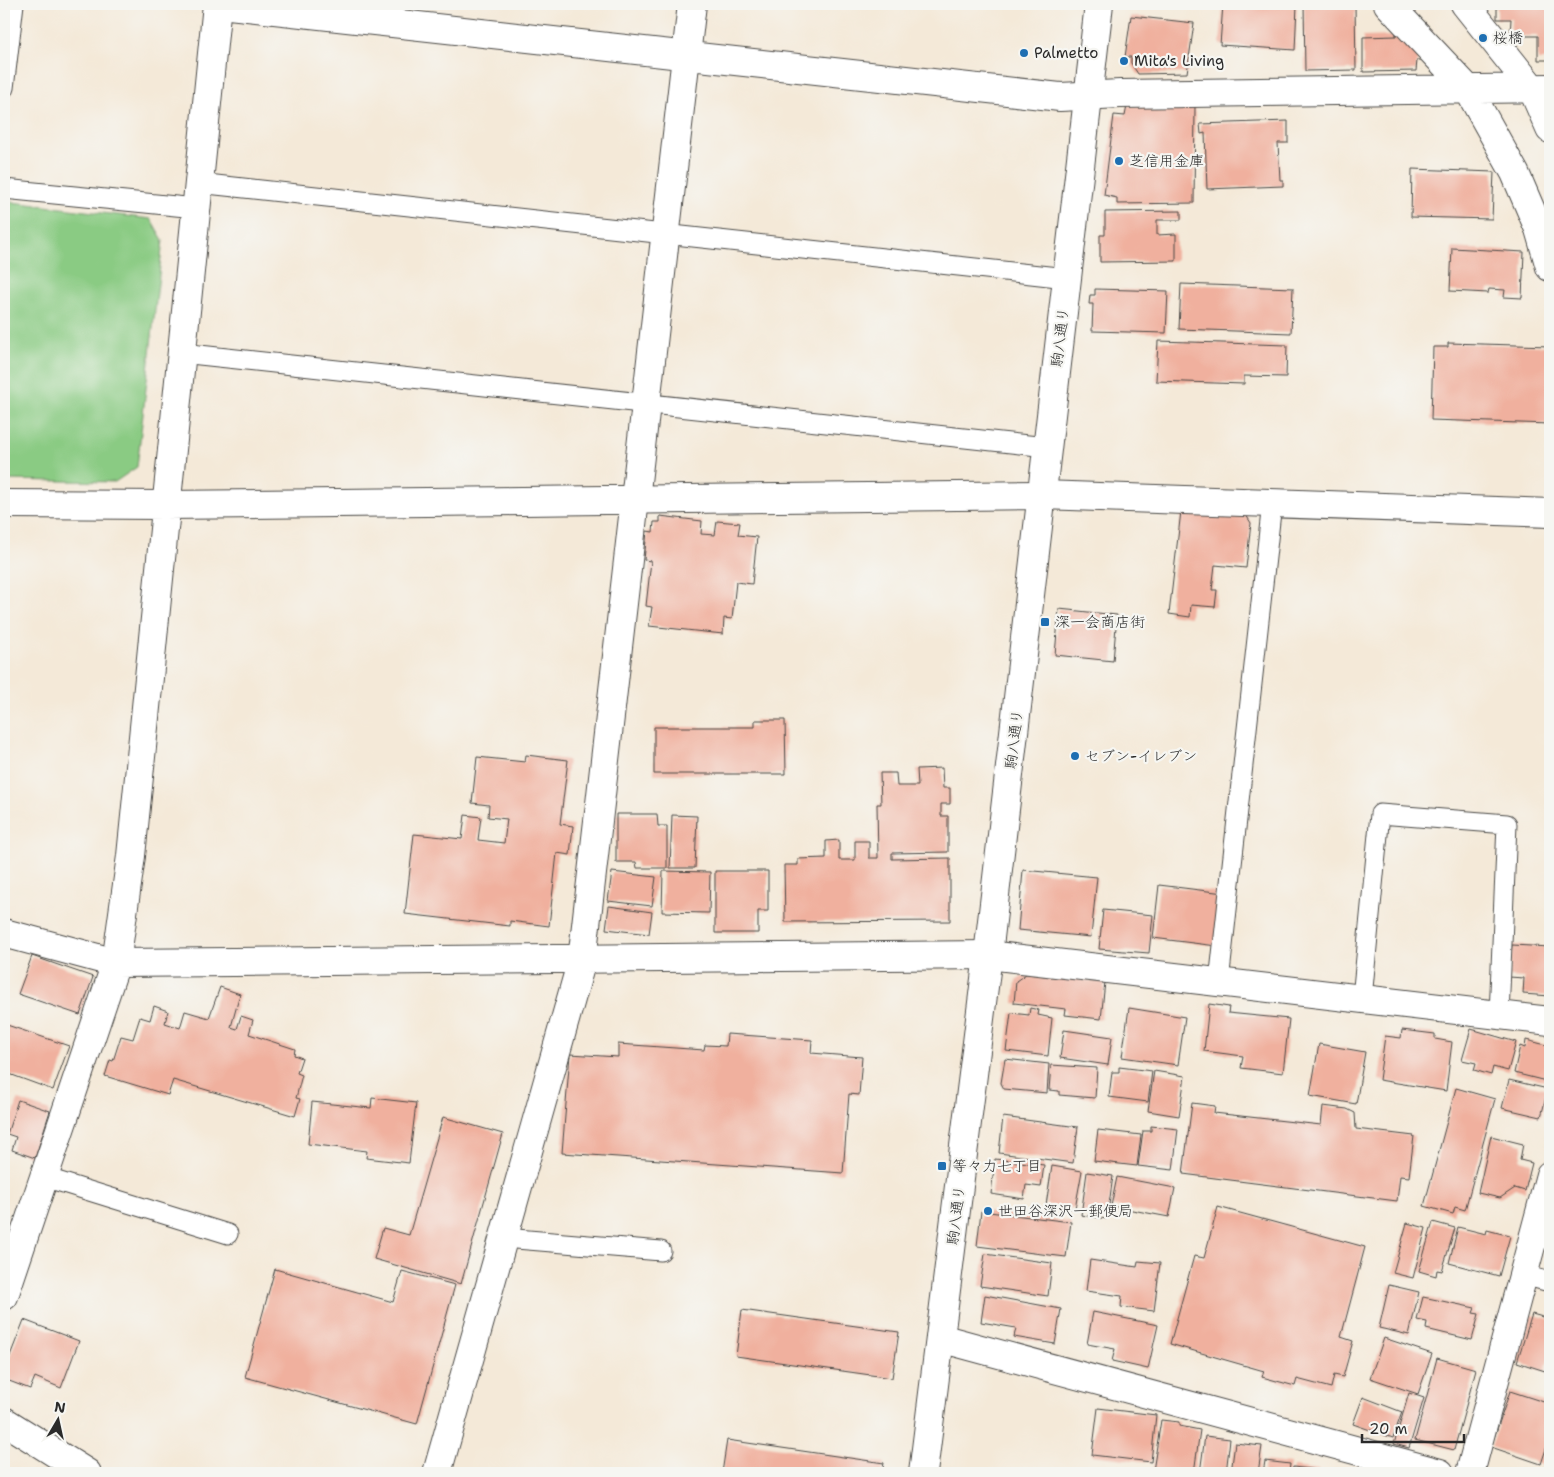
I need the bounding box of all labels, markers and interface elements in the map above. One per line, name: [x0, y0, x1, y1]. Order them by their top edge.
place label: 桜橋: [1493, 28, 1523, 48]
marker: 桜橋: [1477, 32, 1489, 44]
place label: Palmetto: [1034, 43, 1098, 63]
marker: Palmetto: [1018, 47, 1030, 59]
place label: Mita's Living: [1134, 51, 1224, 71]
marker: Mita's Living: [1118, 55, 1130, 67]
place label: 芝信用金庫: [1129, 151, 1204, 171]
marker: 芝信用金庫: [1113, 155, 1125, 167]
street label: 駒八通り: [1046, 306, 1074, 368]
place label: 深一会商店街: [1055, 612, 1145, 632]
marker: 深一会商店街: [1039, 616, 1051, 628]
street label: 駒八通り: [1000, 708, 1028, 770]
place label: セブン-イレブン: [1085, 746, 1197, 766]
marker: セブン-イレブン: [1069, 750, 1081, 762]
place label: 等々力七丁目: [952, 1156, 1042, 1176]
marker: 等々力七丁目: [936, 1160, 948, 1172]
street label: 駒八通り: [942, 1184, 970, 1246]
place label: 世田谷深沢一郵便局: [998, 1201, 1133, 1221]
marker: 世田谷深沢一郵便局: [982, 1205, 994, 1217]
north arrow: [32, 1394, 82, 1444]
text: N: [53, 1397, 67, 1417]
scale bar: [1362, 1412, 1464, 1444]
text: 20 m: [1369, 1419, 1408, 1439]

